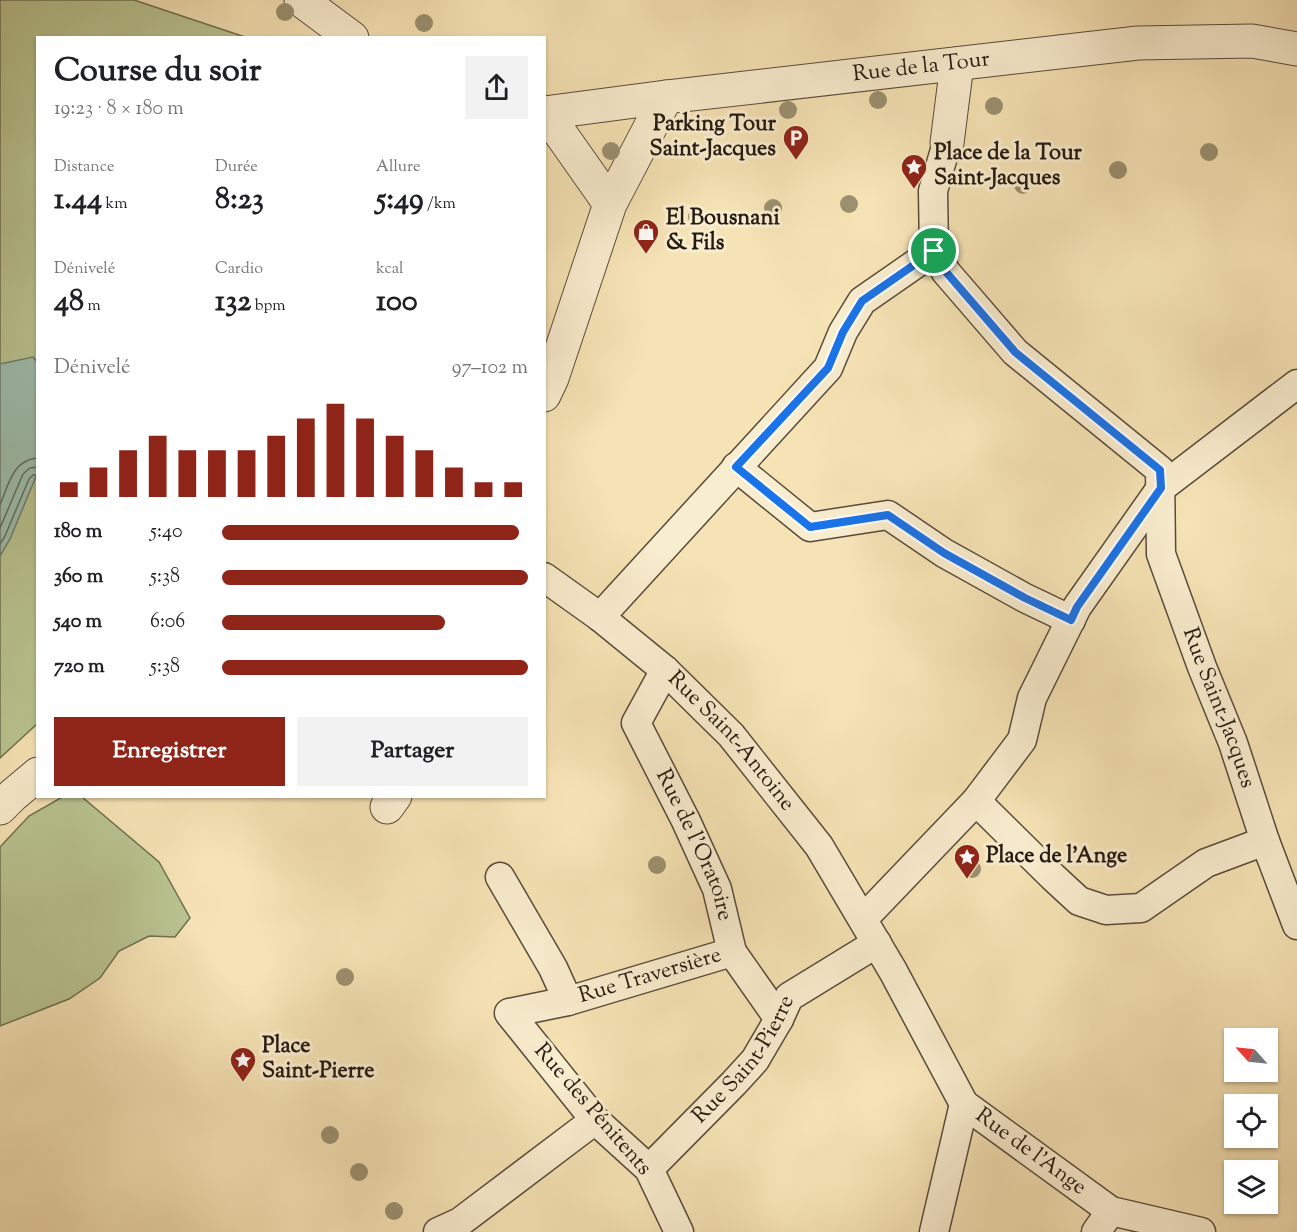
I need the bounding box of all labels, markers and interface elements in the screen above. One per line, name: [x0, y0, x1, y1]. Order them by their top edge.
street label: Rue de la Tour: [851, 44, 991, 92]
text: Course du soir: [54, 48, 261, 96]
button: share: [465, 56, 528, 119]
text: 19:23 · 8 × 180 m: [54, 95, 184, 124]
place label: Parking Tour Saint-Jacques: [650, 109, 777, 166]
parking icon: Parking Tour Saint-Jacques: [781, 123, 811, 161]
place label: Place de la Tour Saint-Jacques: [934, 138, 1083, 195]
place icon: Place de la Tour Saint-Jacques: [899, 152, 929, 190]
text: Distance: [54, 156, 114, 179]
text: Durée: [215, 156, 258, 179]
text: Allure: [376, 156, 420, 179]
text: 1.44: [54, 179, 102, 222]
text: 8:23: [215, 179, 264, 222]
text: 5:49: [376, 179, 424, 222]
text: km: [102, 193, 127, 216]
text: /km: [424, 193, 456, 216]
place label: El Bousnani & Fils: [666, 203, 780, 260]
shop icon: El Bousnani & Fils: [631, 217, 661, 255]
pin: [908, 225, 959, 276]
icon: arrive: [917, 234, 950, 267]
text: Dénivelé: [54, 258, 115, 281]
text: Cardio: [215, 258, 263, 281]
text: kcal: [376, 258, 404, 281]
text: 48: [54, 281, 84, 324]
text: 132: [215, 281, 251, 324]
text: 100: [376, 281, 418, 324]
text: m: [84, 295, 101, 318]
text: bpm: [251, 295, 286, 318]
text: Dénivelé: [54, 354, 130, 383]
text: 97–102 m: [452, 354, 528, 383]
text: 180 m: [54, 518, 102, 547]
text: 5:40: [150, 518, 183, 547]
text: 360 m: [54, 563, 103, 592]
text: 5:38: [150, 563, 180, 592]
text: 540 m: [54, 608, 102, 637]
text: 6:06: [150, 608, 185, 637]
street label: Rue Saint-Jacques: [1173, 623, 1263, 792]
text: 720 m: [54, 653, 105, 682]
text: 5:38: [150, 653, 180, 682]
street label: Rue Saint-Antoine: [659, 664, 802, 819]
button: Enregistrer: [54, 717, 285, 786]
button: Partager: [297, 717, 528, 786]
street label: Rue de l'Oratoire: [646, 764, 740, 924]
place label: Place de l'Ange: [986, 841, 1127, 873]
place icon: Place de l'Ange: [952, 842, 982, 880]
street label: Rue Traversière: [575, 940, 725, 1013]
street label: Rue Saint-Pierre: [686, 990, 804, 1132]
north arrow: [1224, 1028, 1278, 1082]
map controls: [1224, 1028, 1278, 1214]
place label: Place Saint-Pierre: [262, 1031, 375, 1088]
street label: Rue des Pénitents: [525, 1037, 659, 1183]
place icon: Place Saint-Pierre: [228, 1045, 258, 1083]
button: locate: [1224, 1094, 1278, 1148]
street label: Rue de l'Ange: [968, 1101, 1093, 1204]
button: layers: [1224, 1160, 1278, 1214]

